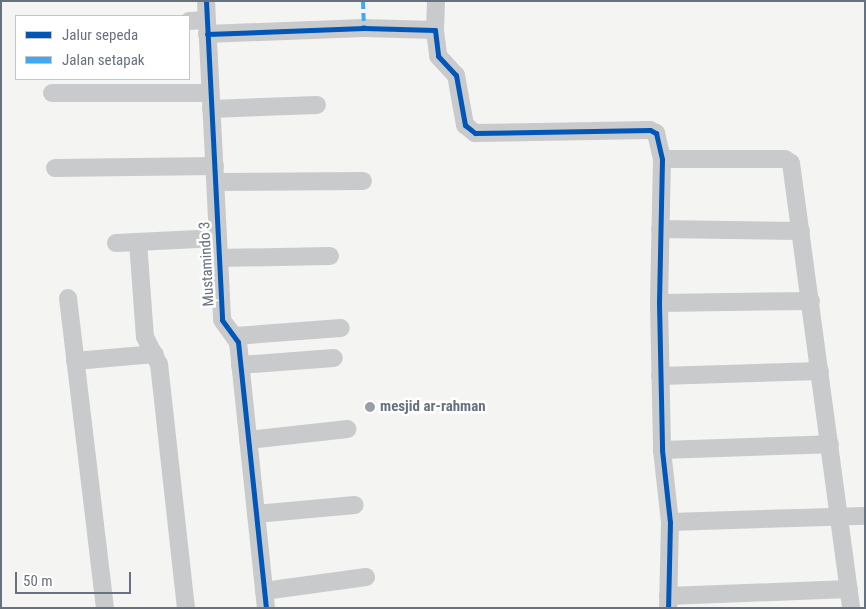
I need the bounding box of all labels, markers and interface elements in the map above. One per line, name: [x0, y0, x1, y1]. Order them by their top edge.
legend: [15, 15, 190, 80]
text: Jalur sepeda: [62, 26, 138, 44]
text: Jalan setapak: [62, 51, 145, 69]
street label: Mustamindo 3: [196, 221, 218, 307]
place label: mesjid ar-rahman: [380, 398, 486, 416]
marker: mesjid ar-rahman: [364, 401, 376, 413]
scale bar: [18, 562, 134, 594]
text: 50 m: [23, 572, 53, 590]

